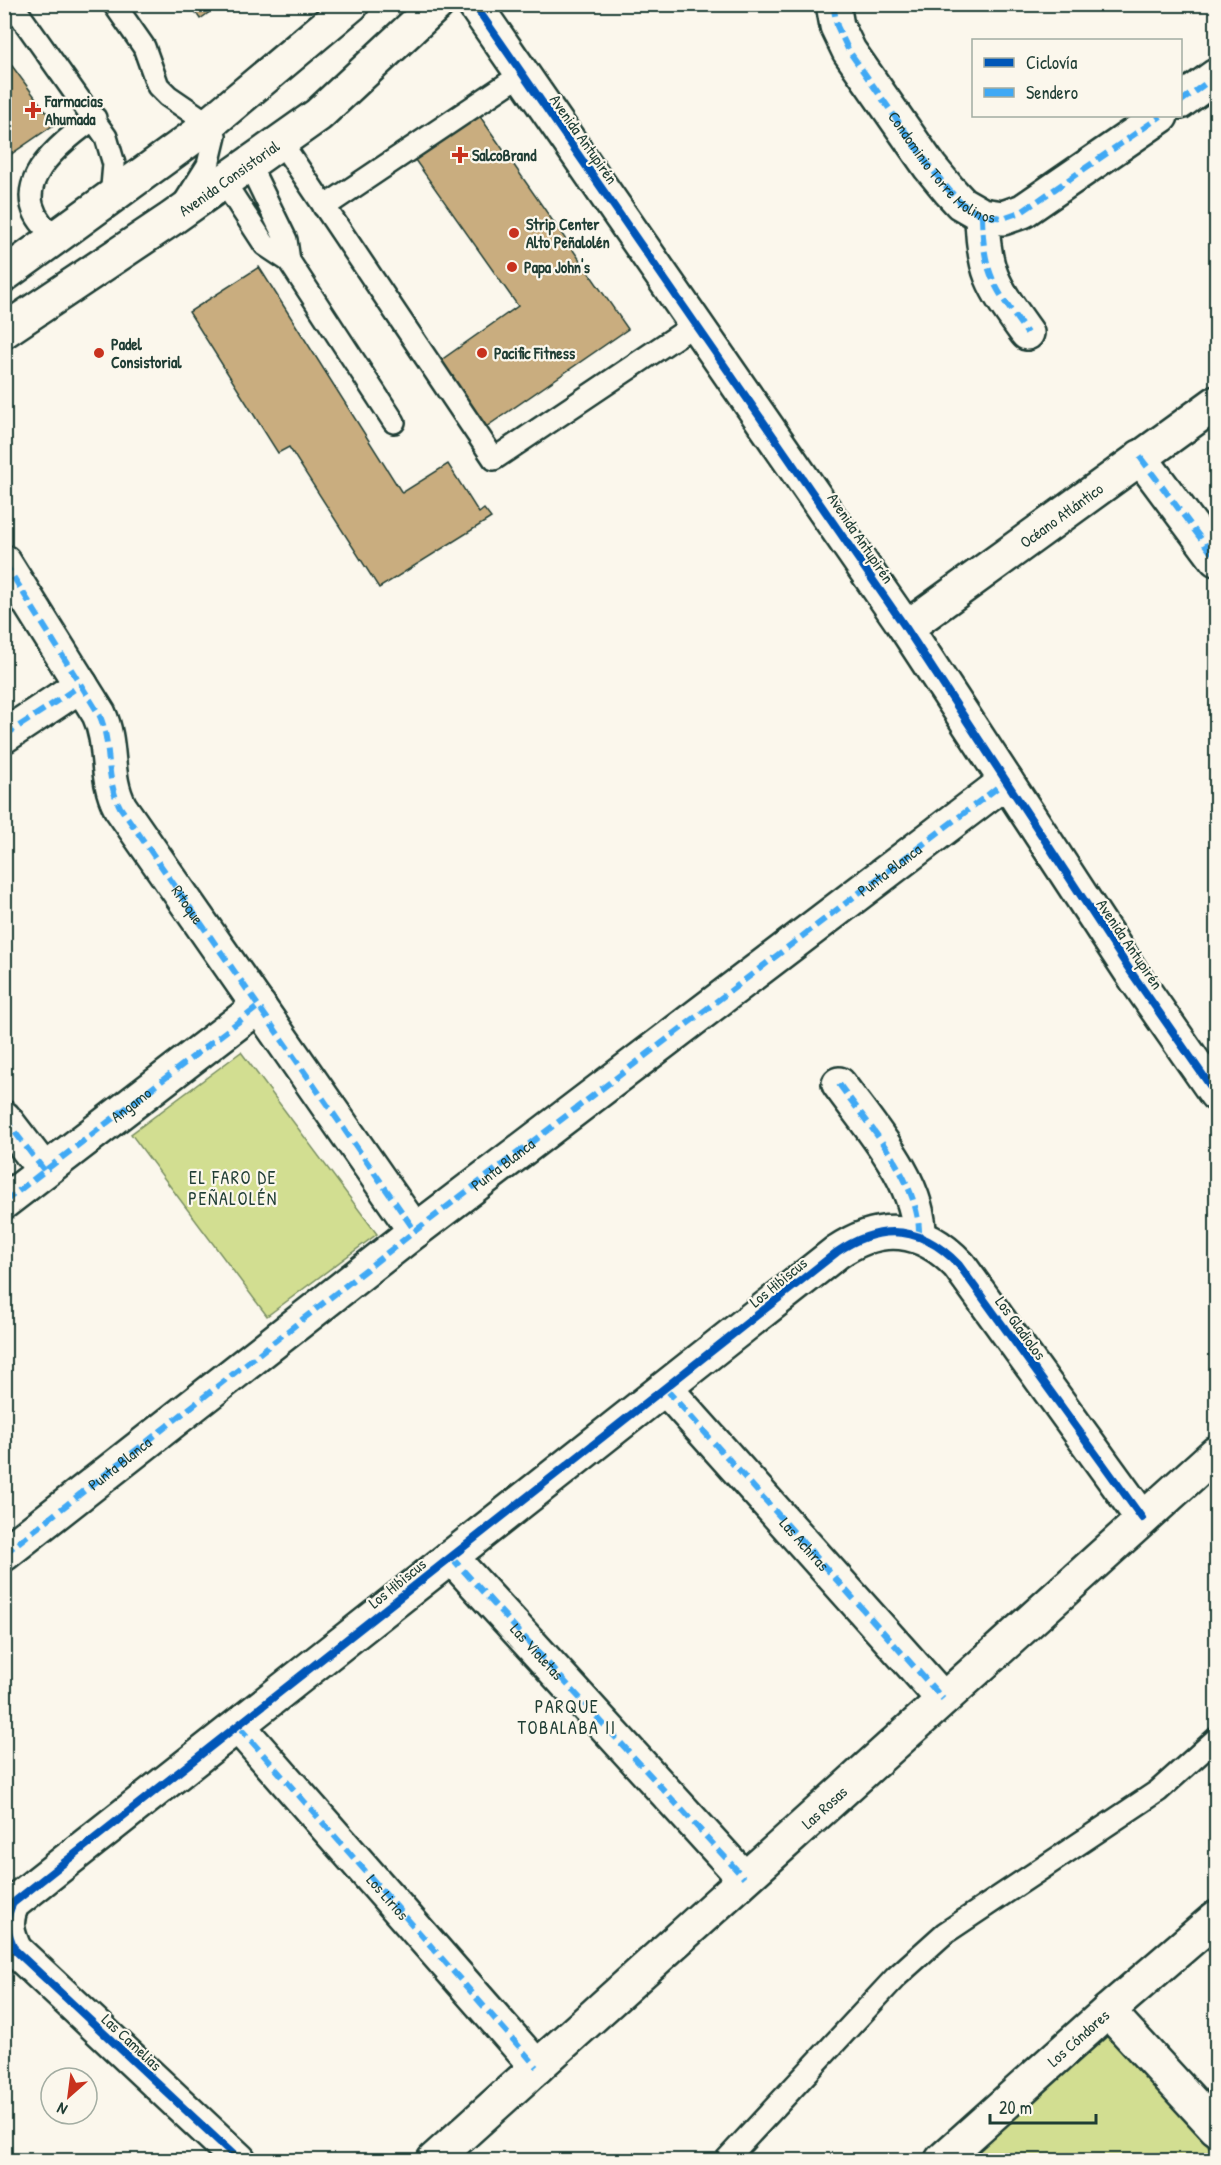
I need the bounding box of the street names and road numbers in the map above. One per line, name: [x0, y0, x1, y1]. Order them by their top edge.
street label: Avenida Antupirén: [545, 90, 623, 188]
street label: Condominio Torre Molinos: [883, 107, 996, 228]
street label: Avenida Consistorial: [174, 134, 284, 221]
street label: Océano Atlántico: [1015, 477, 1108, 553]
street label: Avenida Antupirén: [823, 488, 899, 588]
street label: Punta Blanca: [853, 838, 926, 901]
street label: Ritoque: [167, 881, 210, 929]
street label: Avenida Antupirén: [1092, 894, 1168, 994]
street label: Angamo: [106, 1081, 156, 1127]
street label: Punta Blanca: [466, 1133, 539, 1196]
street label: Los Hibiscus: [744, 1252, 812, 1312]
street label: Los Gladiolos: [990, 1292, 1052, 1364]
street label: Punta Blanca: [83, 1431, 156, 1495]
street label: Las Achiras: [775, 1513, 834, 1576]
street label: Los Hibiscus: [363, 1553, 431, 1613]
street label: Las Violetas: [506, 1618, 569, 1685]
street label: Las Rosas: [797, 1781, 852, 1834]
street label: Los Lirios: [362, 1869, 414, 1925]
street label: Los Cóndores: [1043, 2004, 1114, 2071]
street label: Las Camelias: [97, 2009, 167, 2075]

